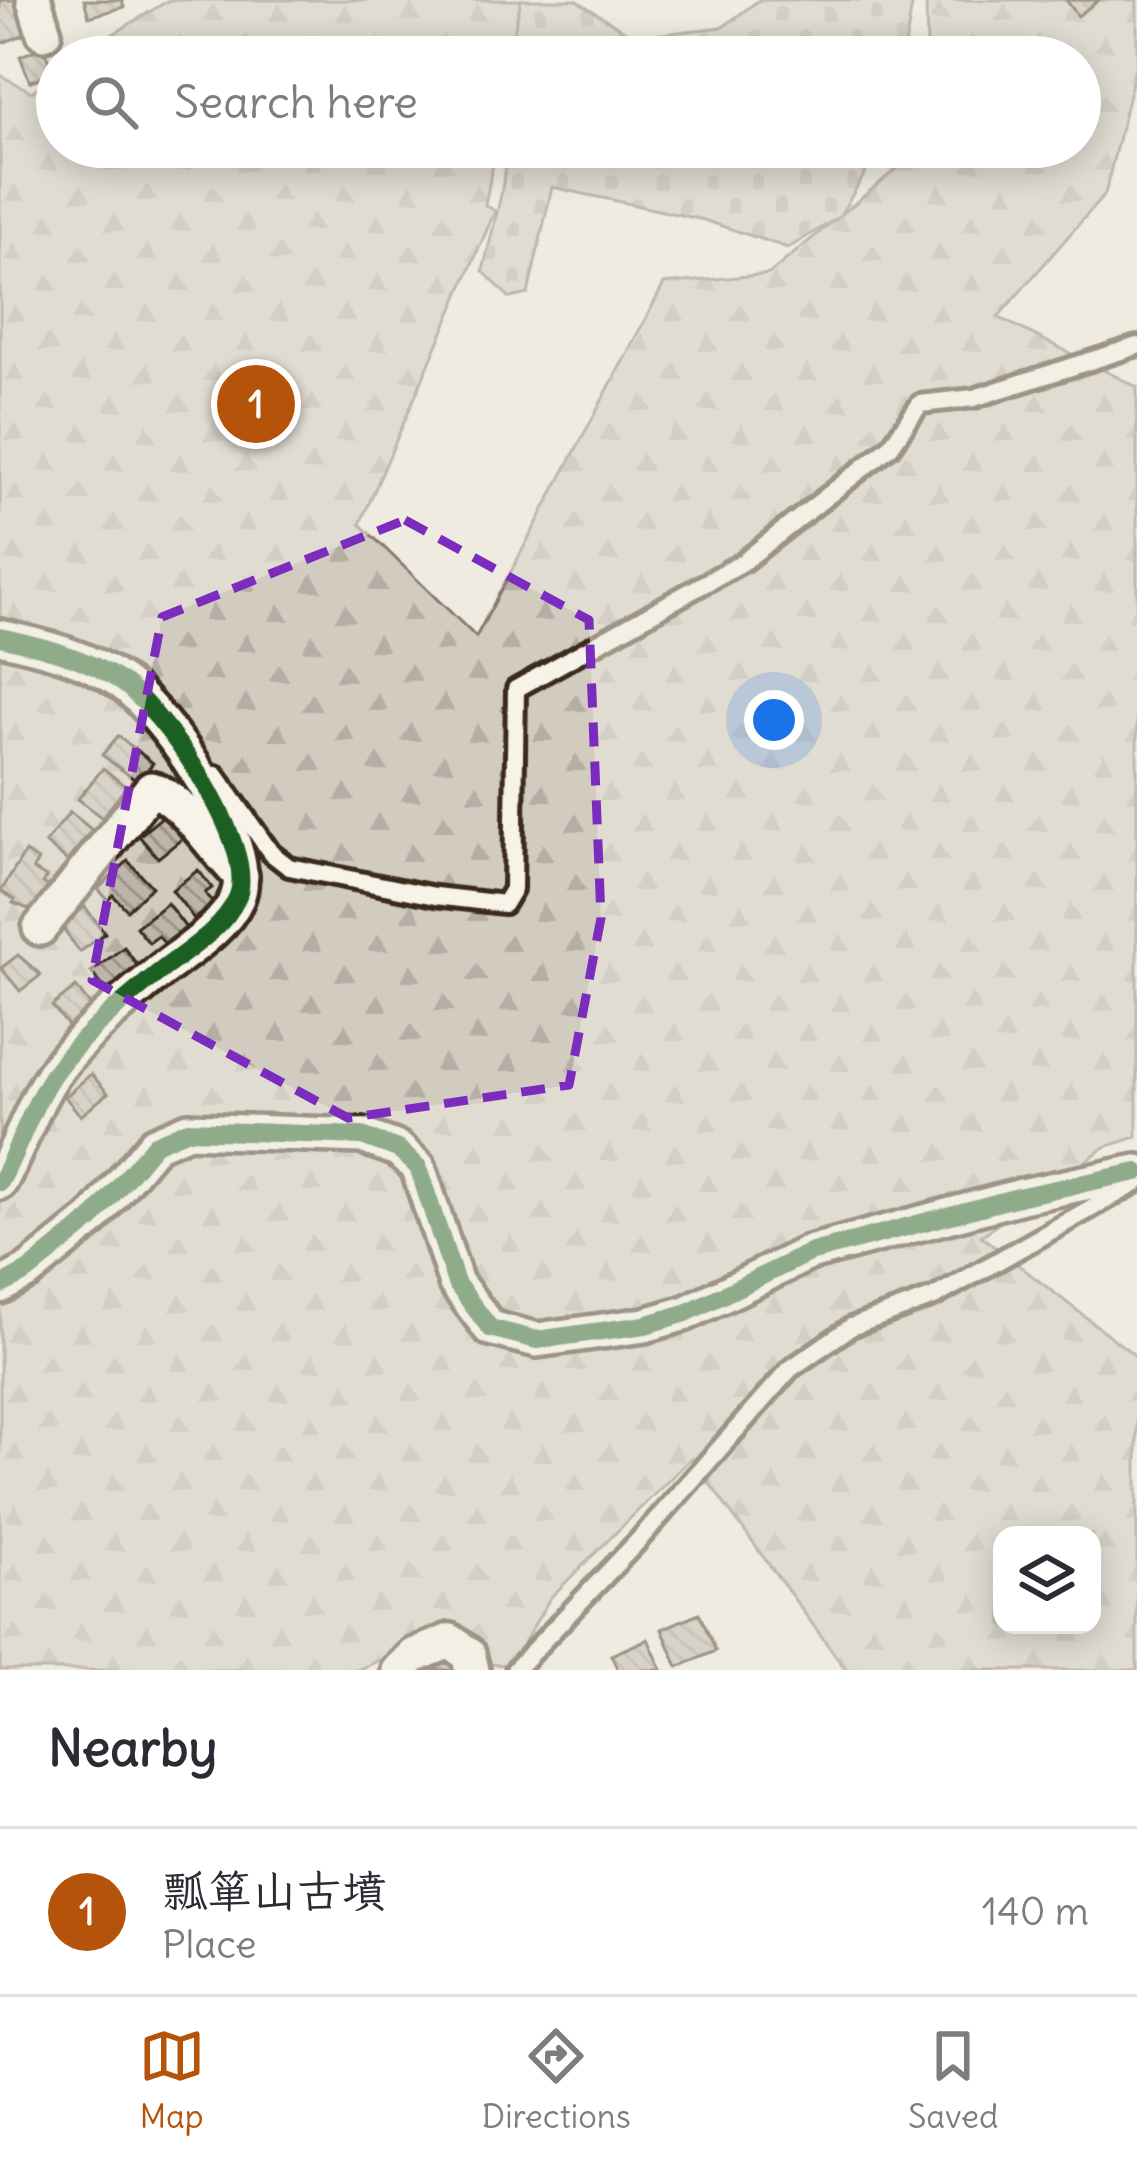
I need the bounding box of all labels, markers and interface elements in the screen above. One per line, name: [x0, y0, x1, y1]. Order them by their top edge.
search box: [36, 36, 1101, 168]
icon: search: [78, 69, 144, 135]
text: Search here: [174, 74, 418, 130]
pin: 1: [217, 359, 295, 449]
your location: [744, 690, 804, 750]
map controls: [993, 1526, 1101, 1634]
button: layers: [993, 1526, 1101, 1634]
text: Nearby: [48, 1716, 217, 1780]
text: 瓢箪山古墳: [162, 1863, 387, 1919]
text: 1: [79, 1887, 95, 1936]
text: 140 m: [982, 1887, 1089, 1936]
text: Place: [162, 1920, 256, 1969]
tab: Map: [139, 2023, 205, 2137]
tab: Directions: [482, 2023, 631, 2137]
tab: Saved: [908, 2023, 998, 2137]

